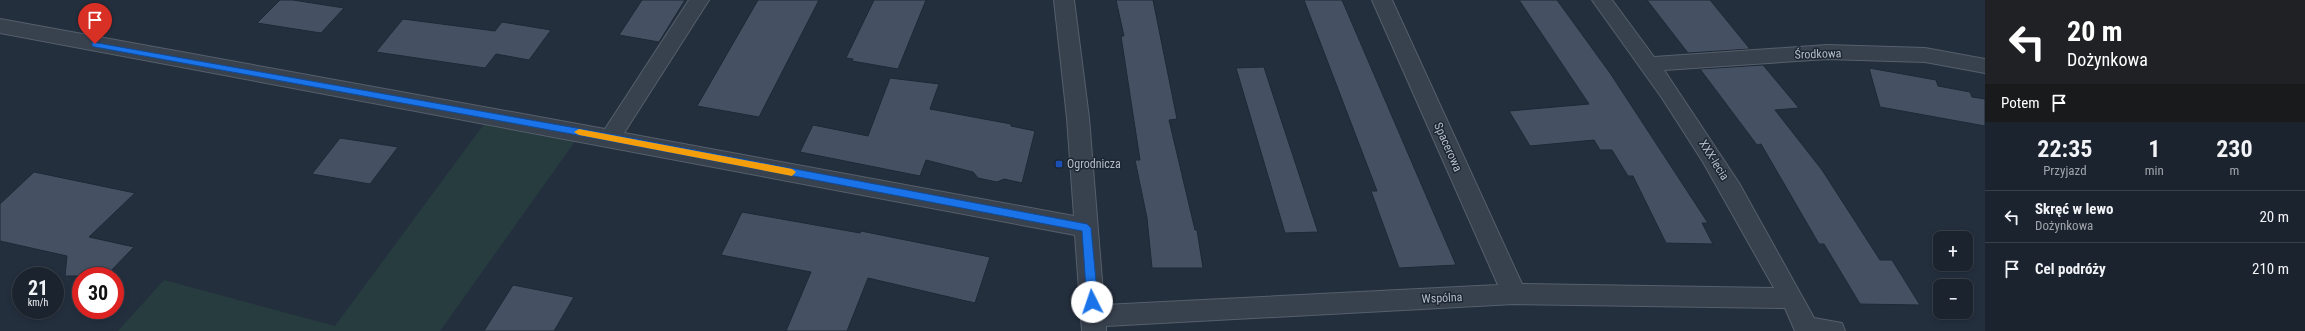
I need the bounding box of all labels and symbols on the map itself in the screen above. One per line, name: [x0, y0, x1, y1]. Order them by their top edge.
pin: [78, 3, 112, 44]
street label: Środkowa: [1794, 45, 1842, 62]
street label: Spacerowa: [1431, 120, 1465, 174]
street label: XXX-lecia: [1696, 137, 1732, 183]
place label: Ogrodnicza: [1067, 157, 1121, 171]
marker: Ogrodnicza: [1054, 159, 1064, 169]
speed limit sign: 30: [72, 267, 124, 319]
position arrow: [1071, 281, 1113, 323]
street label: Wspólna: [1421, 290, 1463, 306]

